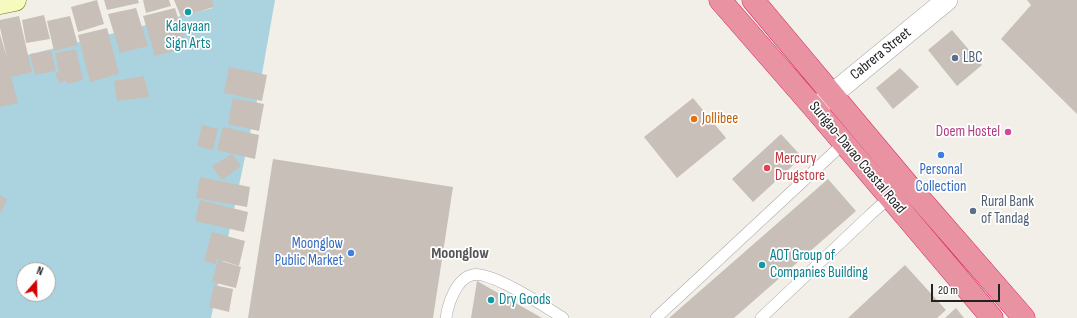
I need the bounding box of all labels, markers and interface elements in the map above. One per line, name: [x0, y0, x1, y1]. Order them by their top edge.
marker: Kalayaan Sign Arts: [183, 7, 193, 17]
place label: Kalayaan Sign Arts: [165, 18, 211, 53]
street label: Cabrera Street: [847, 24, 915, 84]
place label: LBC: [963, 49, 983, 67]
marker: LBC: [950, 53, 960, 63]
street label: Surigao-Davao Coastal Road: [805, 98, 909, 218]
place label: Jollibee: [702, 110, 738, 128]
marker: Jollibee: [689, 114, 699, 124]
place label: Doem Hostel: [936, 123, 1000, 141]
marker: Doem Hostel: [1003, 127, 1013, 137]
place label: Mercury Drugstore: [775, 150, 825, 185]
marker: Personal Collection: [936, 150, 946, 160]
place label: Personal Collection: [916, 161, 966, 196]
marker: Mercury Drugstore: [762, 163, 772, 173]
place label: Rural Bank of Tandag: [981, 193, 1034, 228]
marker: Rural Bank of Tandag: [968, 206, 978, 216]
place label: Moonglow Public Market: [275, 235, 343, 270]
district label: Moonglow: [431, 244, 489, 264]
place label: AOT Group of Companies Building: [770, 247, 868, 282]
marker: Moonglow Public Market: [346, 248, 356, 258]
marker: AOT Group of Companies Building: [757, 260, 767, 270]
north arrow: [16, 262, 56, 302]
text: N: [35, 264, 45, 278]
scale bar: [933, 276, 1002, 302]
text: 20 m: [938, 283, 958, 298]
place label: Dry Goods: [499, 291, 551, 309]
marker: Dry Goods: [486, 295, 496, 305]

